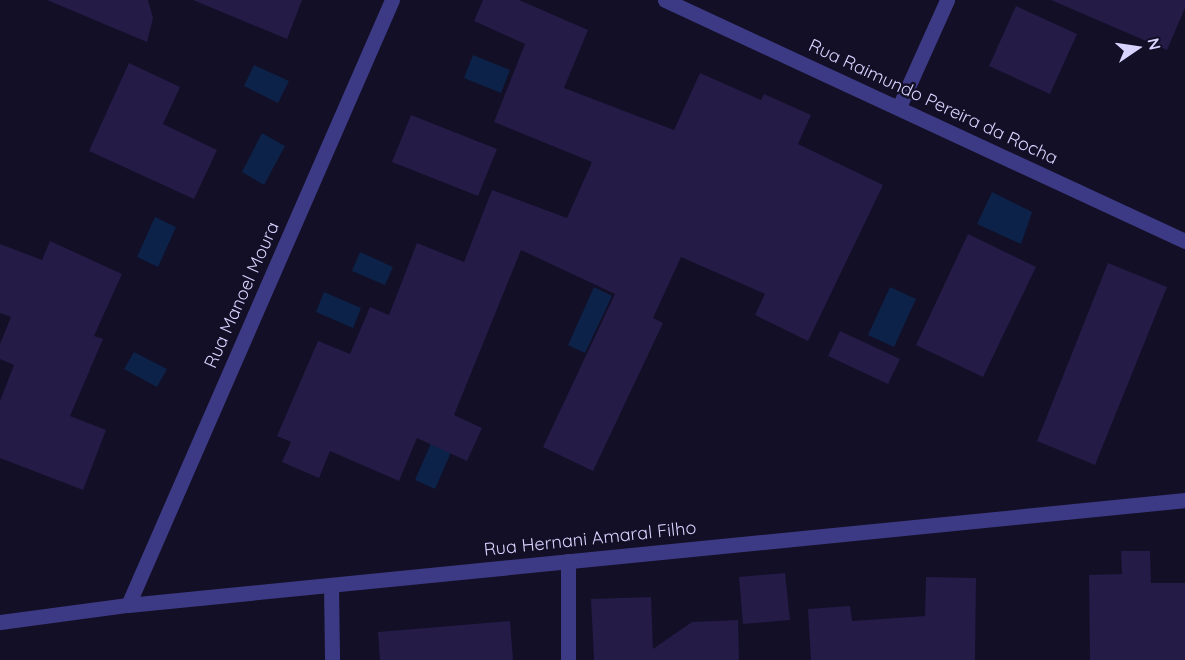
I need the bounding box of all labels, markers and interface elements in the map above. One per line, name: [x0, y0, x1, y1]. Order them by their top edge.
north arrow: [1107, 18, 1167, 78]
street label: Rua Raimundo Pereira da Rocha: [805, 35, 1061, 169]
text: N: [1143, 36, 1166, 52]
street label: Rua Manoel Moura: [200, 219, 284, 371]
street label: Rua Hernani Amaral Filho: [483, 517, 697, 561]

